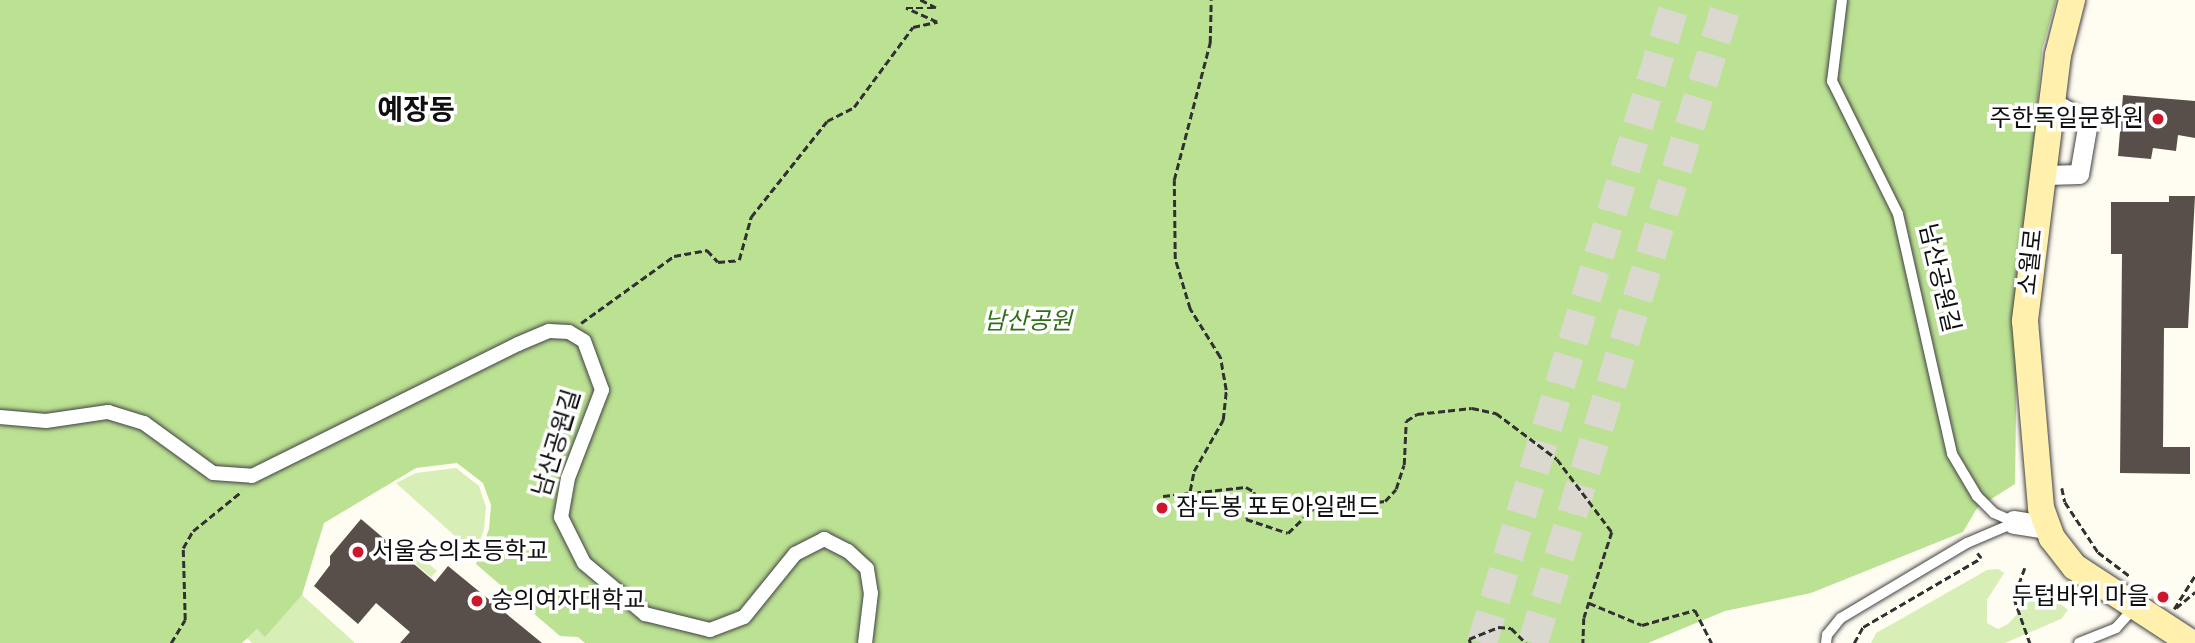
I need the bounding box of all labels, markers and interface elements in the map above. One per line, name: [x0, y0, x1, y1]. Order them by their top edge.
district label: 예장동: [377, 93, 455, 127]
place label: 주한독일문화원: [1989, 105, 2144, 133]
marker: 주한독일문화원: [2150, 111, 2166, 127]
street label: 남산공원길: [1913, 221, 1965, 335]
street label: 소월로: [2013, 228, 2049, 296]
park label: 남산공원: [984, 308, 1072, 336]
street label: 남산공원길: [527, 386, 587, 500]
place label: 잠두봉 포토아일랜드: [1176, 494, 1380, 522]
marker: 잠두봉 포토아일랜드: [1154, 500, 1170, 516]
place label: 서울숭의초등학교: [372, 538, 549, 566]
marker: 서울숭의초등학교: [350, 544, 366, 560]
place label: 두텁바위 마을: [2012, 583, 2149, 611]
place label: 숭의여자대학교: [491, 587, 646, 615]
marker: 두텁바위 마을: [2155, 589, 2171, 605]
marker: 숭의여자대학교: [469, 593, 485, 609]

